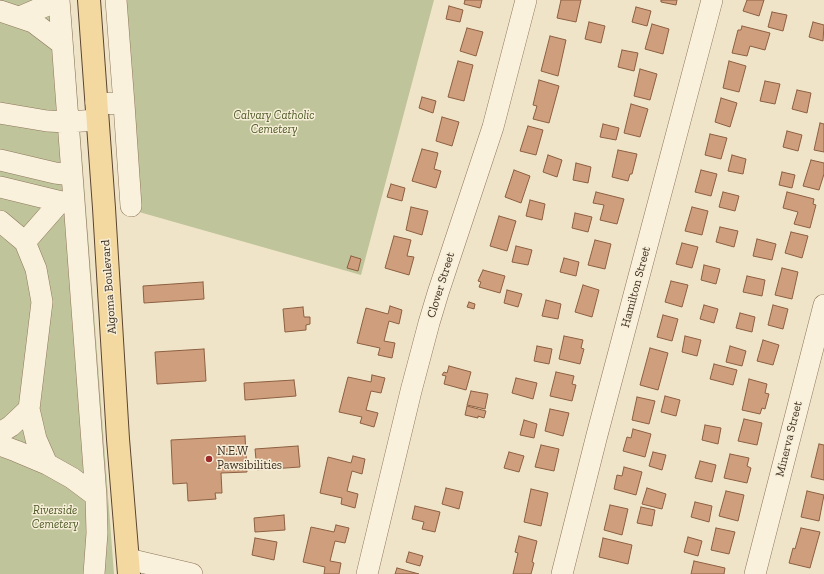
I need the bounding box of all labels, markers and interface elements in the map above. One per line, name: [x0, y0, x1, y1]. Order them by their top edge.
park label: Calvary Catholic Cemetery: [233, 109, 315, 137]
street label: Algoma Boulevard: [99, 239, 119, 335]
street label: Hamilton Street: [618, 245, 654, 329]
street label: Clover Street: [424, 250, 458, 320]
street label: Minerva Street: [773, 400, 805, 478]
place label: N.E.W Pawsibilities: [217, 445, 282, 473]
marker: N.E.W Pawsibilities: [204, 454, 214, 464]
park label: Riverside Cemetery: [32, 504, 78, 532]

